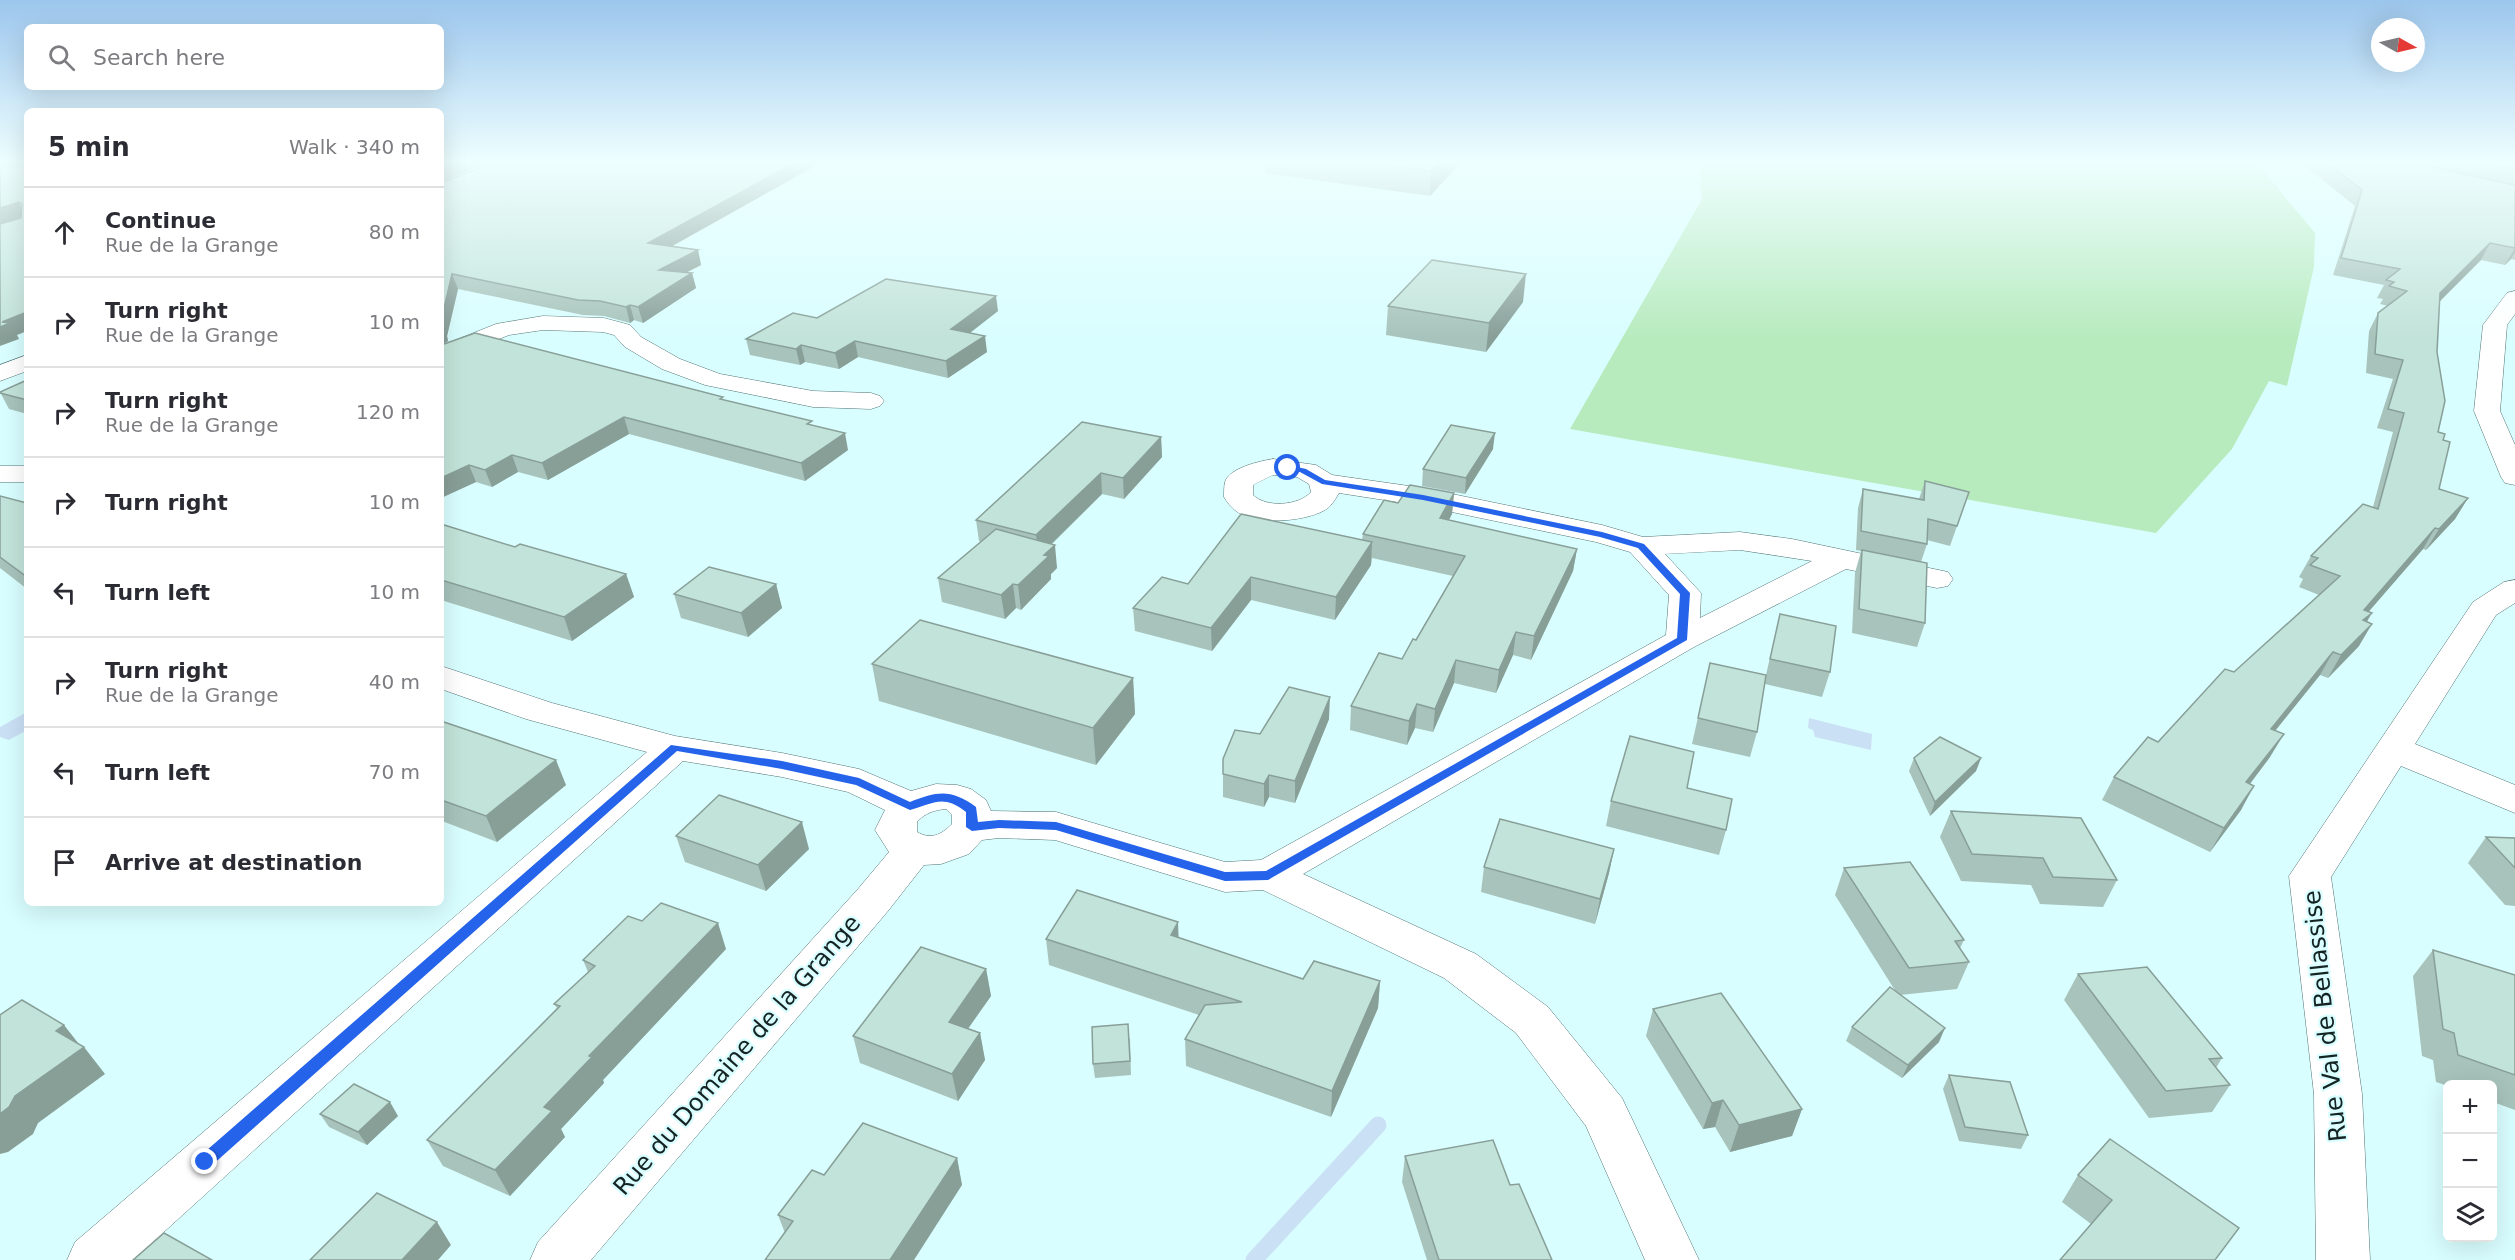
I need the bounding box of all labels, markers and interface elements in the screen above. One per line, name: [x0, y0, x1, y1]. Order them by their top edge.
north arrow: [2371, 18, 2425, 72]
search box: [24, 24, 444, 90]
icon: search: [45, 41, 78, 74]
text: Search here: [93, 45, 225, 70]
text: 5 min: [48, 132, 130, 162]
text: Walk · 340 m: [289, 135, 420, 159]
text: Continue: [105, 208, 216, 233]
icon: ahead: [48, 216, 81, 249]
text: 80 m: [369, 220, 420, 244]
text: Rue de la Grange: [105, 233, 279, 257]
text: Turn right: [105, 298, 228, 323]
icon: right: [48, 306, 81, 339]
text: 10 m: [369, 310, 420, 334]
text: Rue de la Grange: [105, 323, 279, 347]
text: Turn right: [105, 388, 228, 413]
icon: right: [48, 396, 81, 429]
text: 120 m: [356, 400, 420, 424]
text: Rue de la Grange: [105, 413, 279, 437]
route start: [1274, 454, 1300, 480]
icon: right: [48, 486, 81, 519]
text: Turn right: [105, 490, 228, 515]
text: 10 m: [369, 490, 420, 514]
icon: left: [48, 576, 81, 609]
text: Turn left: [105, 580, 210, 605]
text: 10 m: [369, 580, 420, 604]
text: Turn right: [105, 658, 228, 683]
icon: right: [48, 666, 81, 699]
text: 40 m: [369, 670, 420, 694]
text: Rue de la Grange: [105, 683, 279, 707]
icon: left: [48, 756, 81, 789]
text: Turn left: [105, 760, 210, 785]
text: 70 m: [369, 760, 420, 784]
icon: arrive: [48, 846, 81, 879]
text: Arrive at destination: [105, 850, 362, 875]
street label: Rue Val de Bellassise: [2298, 889, 2352, 1143]
street label: Rue du Domaine de la Grange: [608, 909, 866, 1201]
map controls: [2443, 1080, 2497, 1242]
button: +: [2443, 1080, 2497, 1134]
button: −: [2443, 1134, 2497, 1188]
route end: [191, 1148, 217, 1174]
button: layers: [2443, 1188, 2497, 1242]

